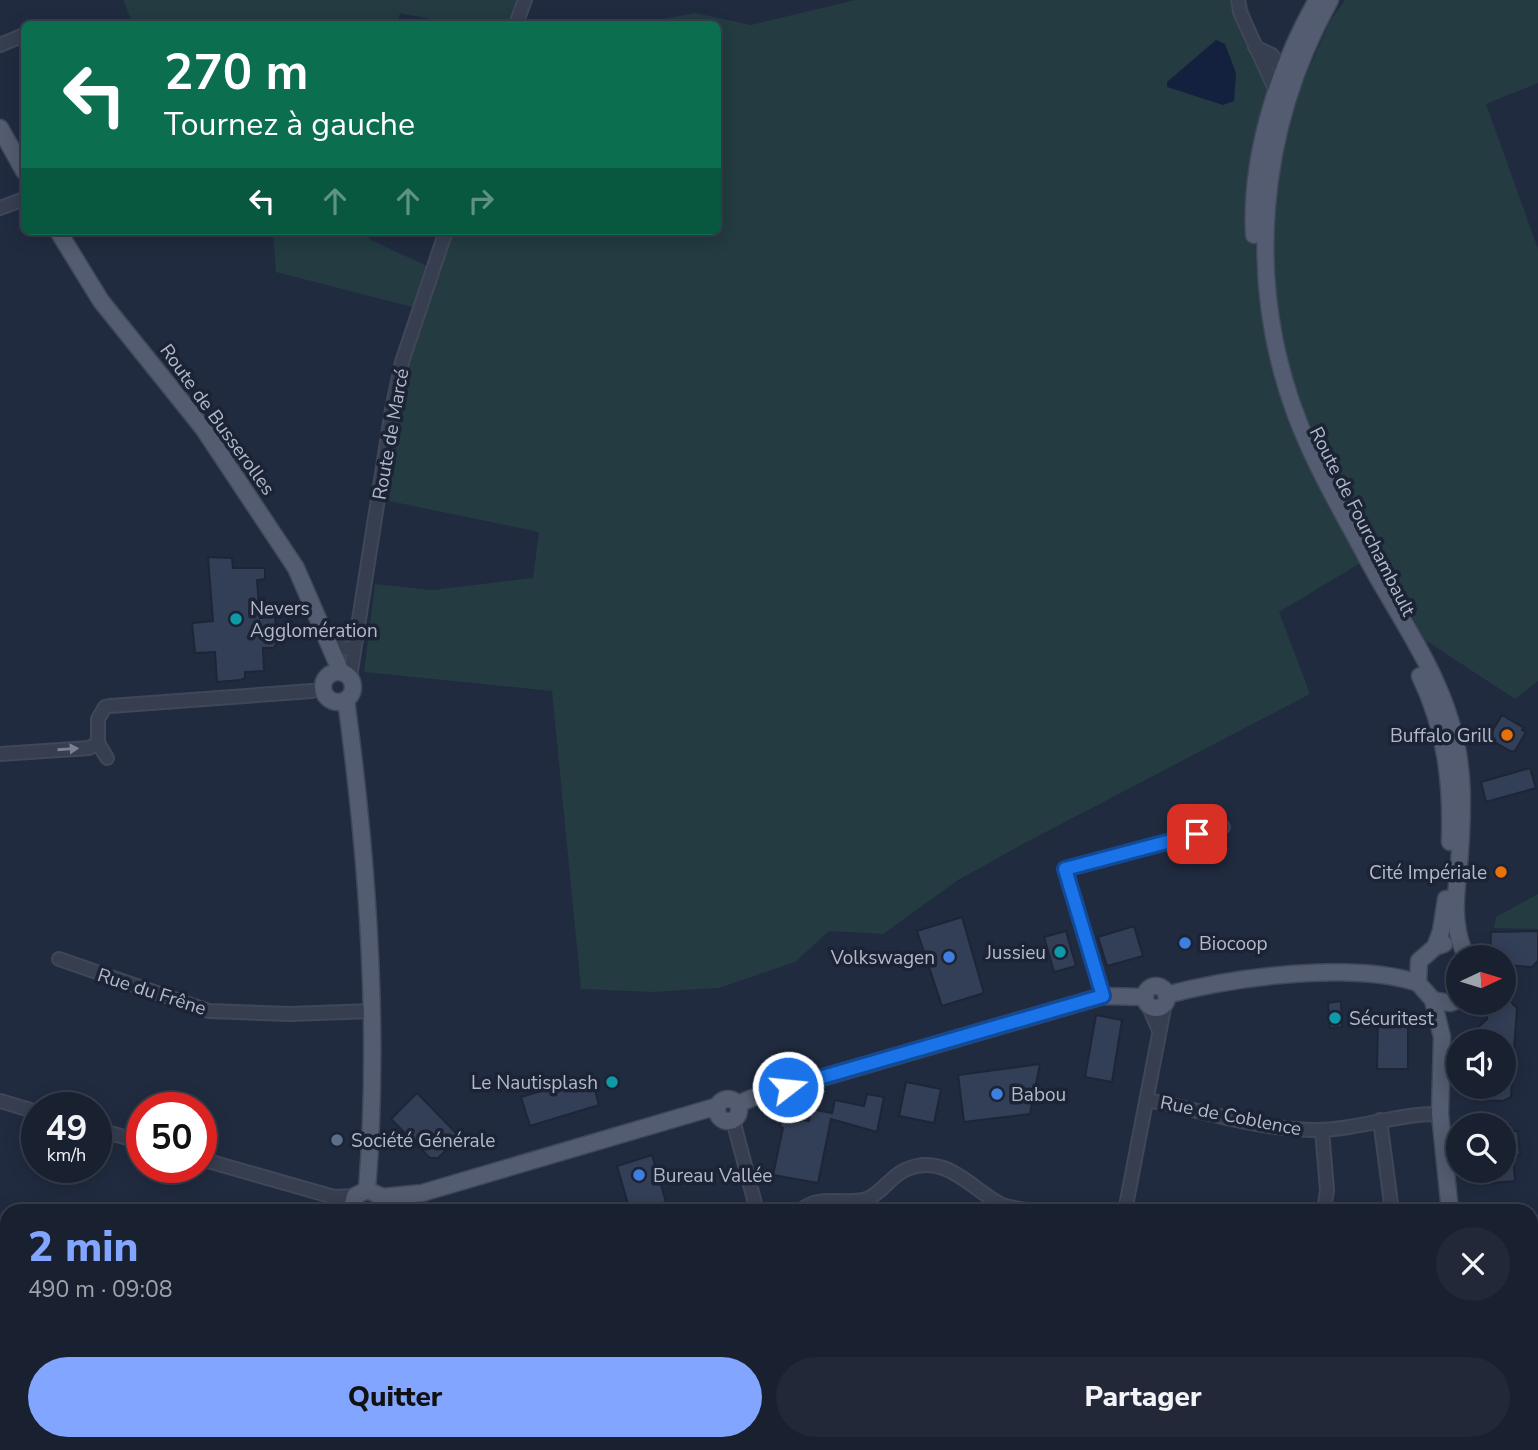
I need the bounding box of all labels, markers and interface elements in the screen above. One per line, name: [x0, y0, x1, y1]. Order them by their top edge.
text: 270 m: [164, 39, 308, 106]
icon: left: [49, 49, 140, 140]
text: Tournez à gauche: [164, 103, 415, 146]
icon: left: [243, 182, 281, 220]
icon: ahead: [316, 182, 354, 220]
icon: ahead: [389, 182, 427, 220]
icon: right: [462, 182, 500, 220]
street label: Route de Busserolles: [154, 339, 281, 500]
street label: Route de Marcé: [367, 366, 415, 502]
street label: Route de Fourchambault: [1303, 422, 1421, 621]
place label: Nevers Agglomération: [250, 596, 378, 644]
marker: Nevers Agglomération: [228, 611, 244, 627]
place label: Buffalo Grill: [1390, 723, 1493, 749]
marker: Buffalo Grill: [1499, 727, 1515, 743]
one-way arrow: [57, 743, 79, 754]
pin: [1167, 804, 1227, 864]
icon: arrive: [1178, 815, 1216, 853]
place label: Cité Impériale: [1369, 860, 1487, 886]
marker: Cité Impériale: [1493, 864, 1509, 880]
place label: Biocoop: [1199, 931, 1268, 957]
marker: Biocoop: [1177, 935, 1193, 951]
place label: Jussieu: [985, 940, 1046, 966]
marker: Jussieu: [1052, 944, 1068, 960]
place label: Volkswagen: [830, 945, 935, 971]
north arrow: [1446, 945, 1516, 1015]
map controls: [1446, 945, 1516, 1183]
marker: Volkswagen: [941, 949, 957, 965]
street label: Rue du Frêne: [94, 962, 209, 1022]
place label: Sécuritest: [1349, 1006, 1434, 1032]
marker: Sécuritest: [1327, 1010, 1343, 1026]
button: sound: [1446, 1029, 1516, 1099]
position arrow: [751, 1050, 825, 1124]
place label: Le Nautisplash: [471, 1070, 598, 1096]
marker: Le Nautisplash: [604, 1074, 620, 1090]
place label: Babou: [1011, 1082, 1066, 1108]
marker: Babou: [989, 1086, 1005, 1102]
street label: Rue de Coblence: [1158, 1090, 1304, 1142]
speed limit sign: 50: [126, 1092, 217, 1183]
text: 49: [45, 1105, 88, 1152]
button: search: [1446, 1113, 1516, 1183]
place label: Société Générale: [351, 1128, 495, 1154]
marker: Société Générale: [329, 1132, 345, 1148]
text: km/h: [47, 1143, 86, 1167]
place label: Bureau Vallée: [653, 1163, 772, 1189]
marker: Bureau Vallée: [631, 1167, 647, 1183]
text: 2 min: [28, 1219, 138, 1276]
button: close: [1436, 1227, 1510, 1301]
text: 490 m · 09:08: [28, 1274, 173, 1305]
button: Quitter: [28, 1357, 762, 1437]
button: Partager: [776, 1357, 1510, 1437]

